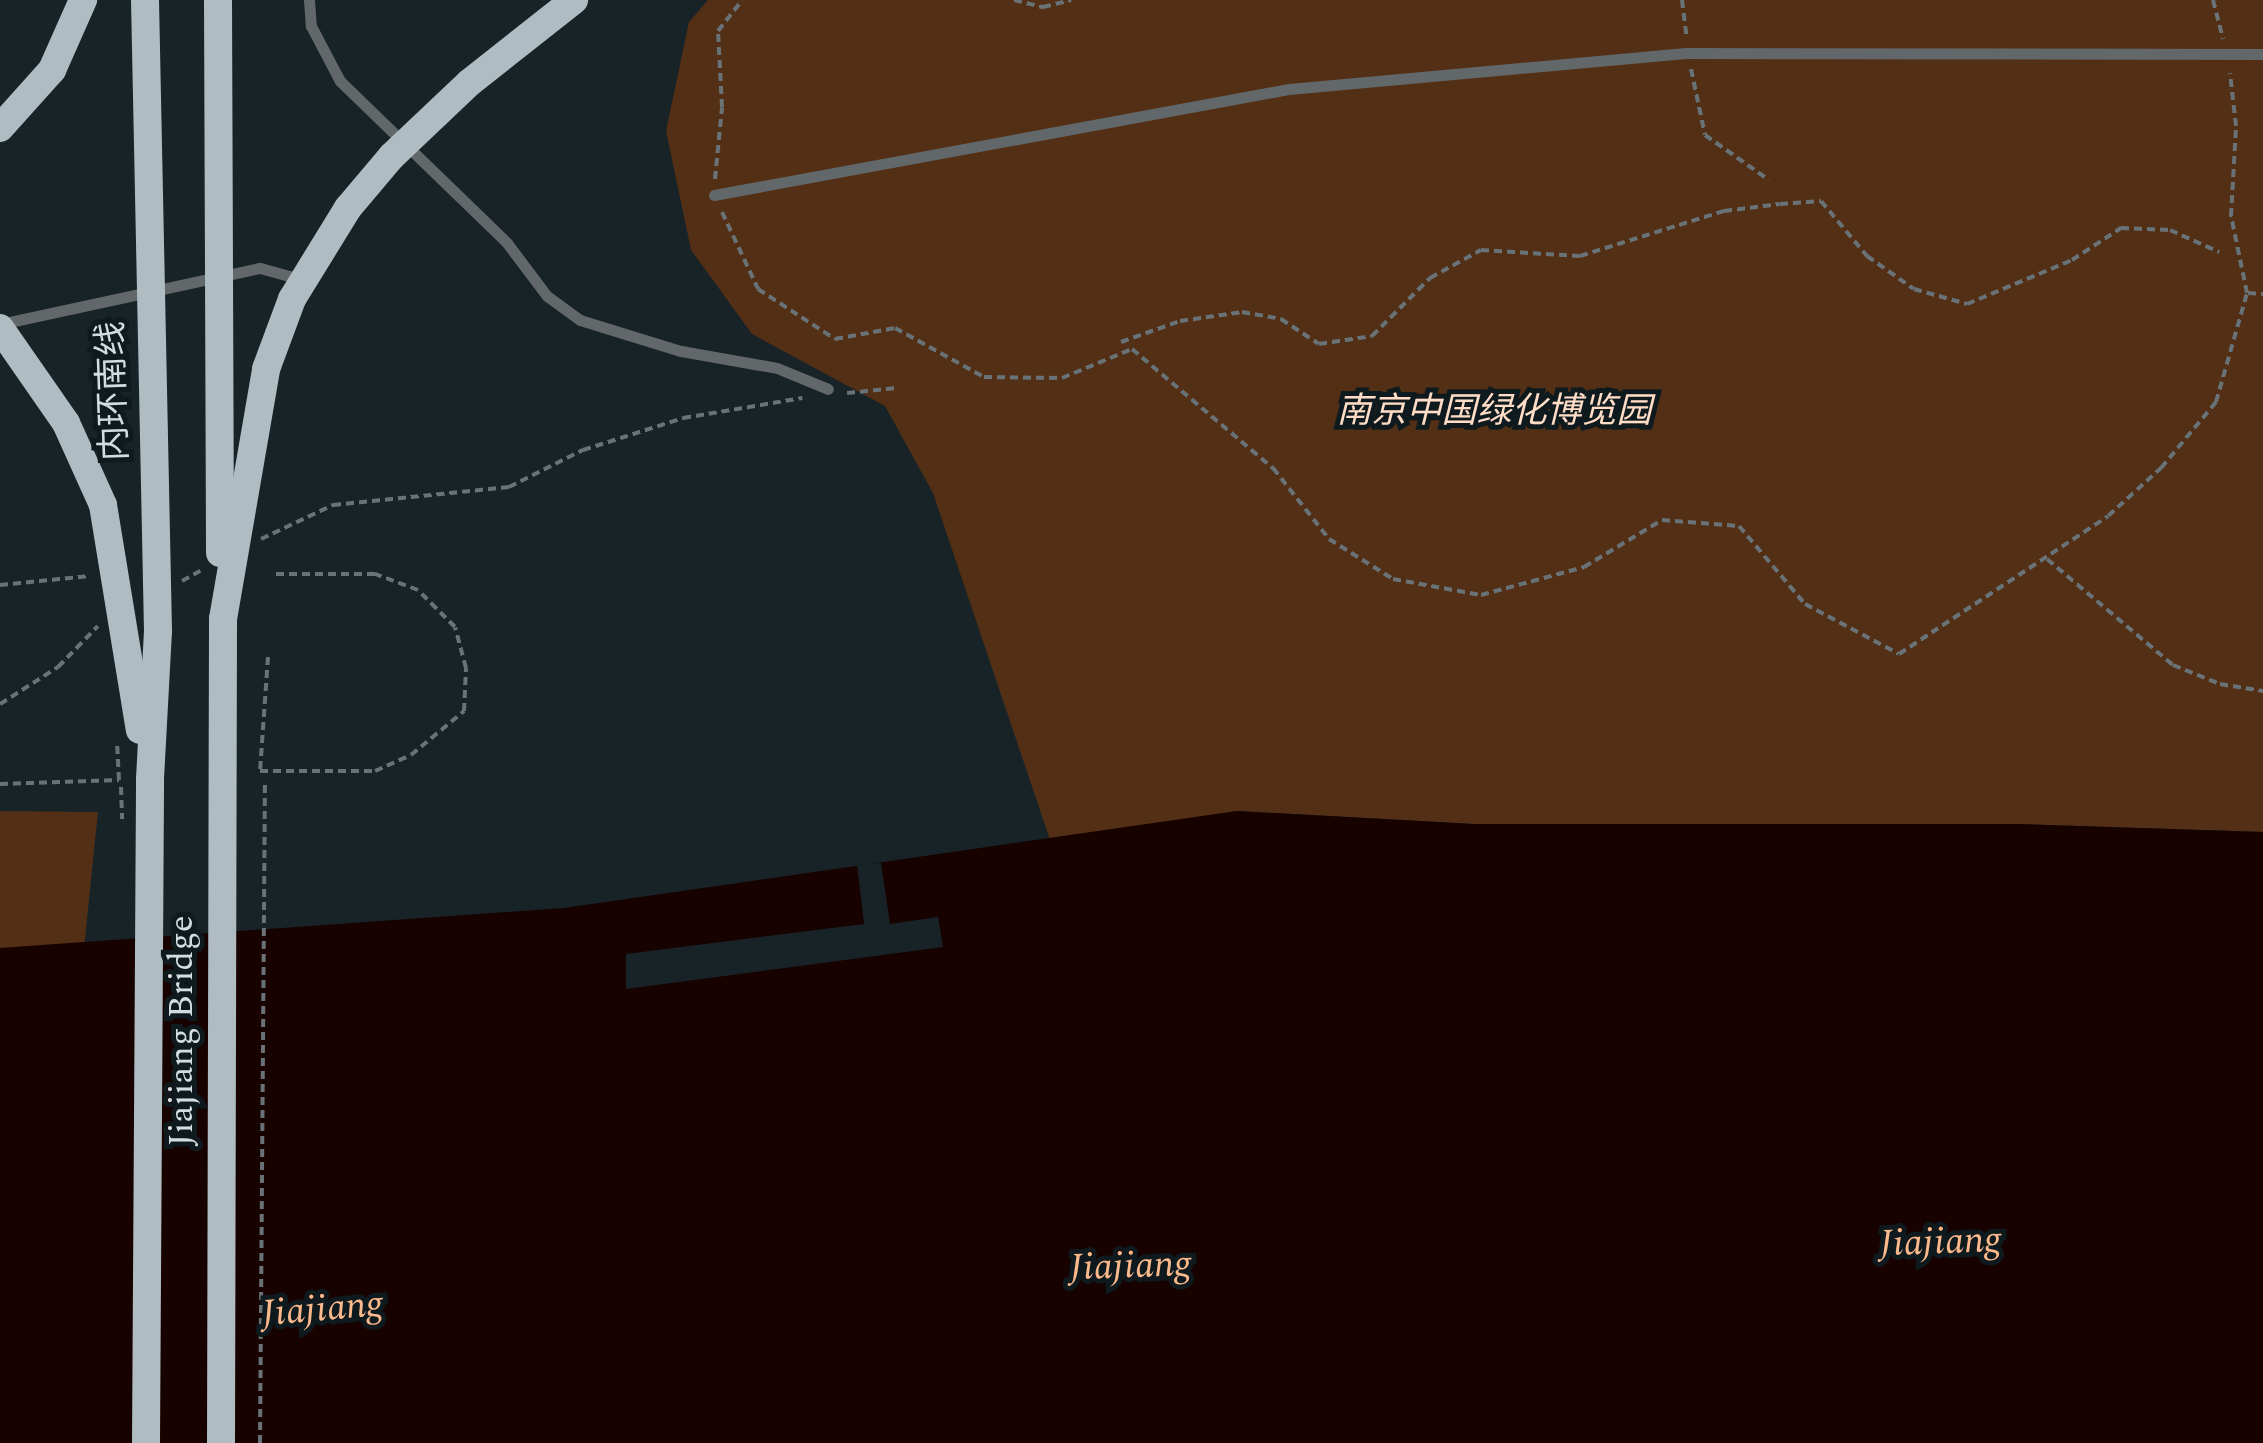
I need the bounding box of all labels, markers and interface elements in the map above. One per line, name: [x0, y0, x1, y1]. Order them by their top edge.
street label: 内环南线: [91, 320, 137, 462]
park label: 南京中国绿化博览园: [1337, 391, 1651, 433]
street label: Jiajiang Bridge: [161, 915, 203, 1147]
water label: Jiajiang: [1879, 1218, 2001, 1268]
water label: Jiajiang: [1069, 1242, 1191, 1292]
water label: Jiajiang: [260, 1282, 384, 1338]

